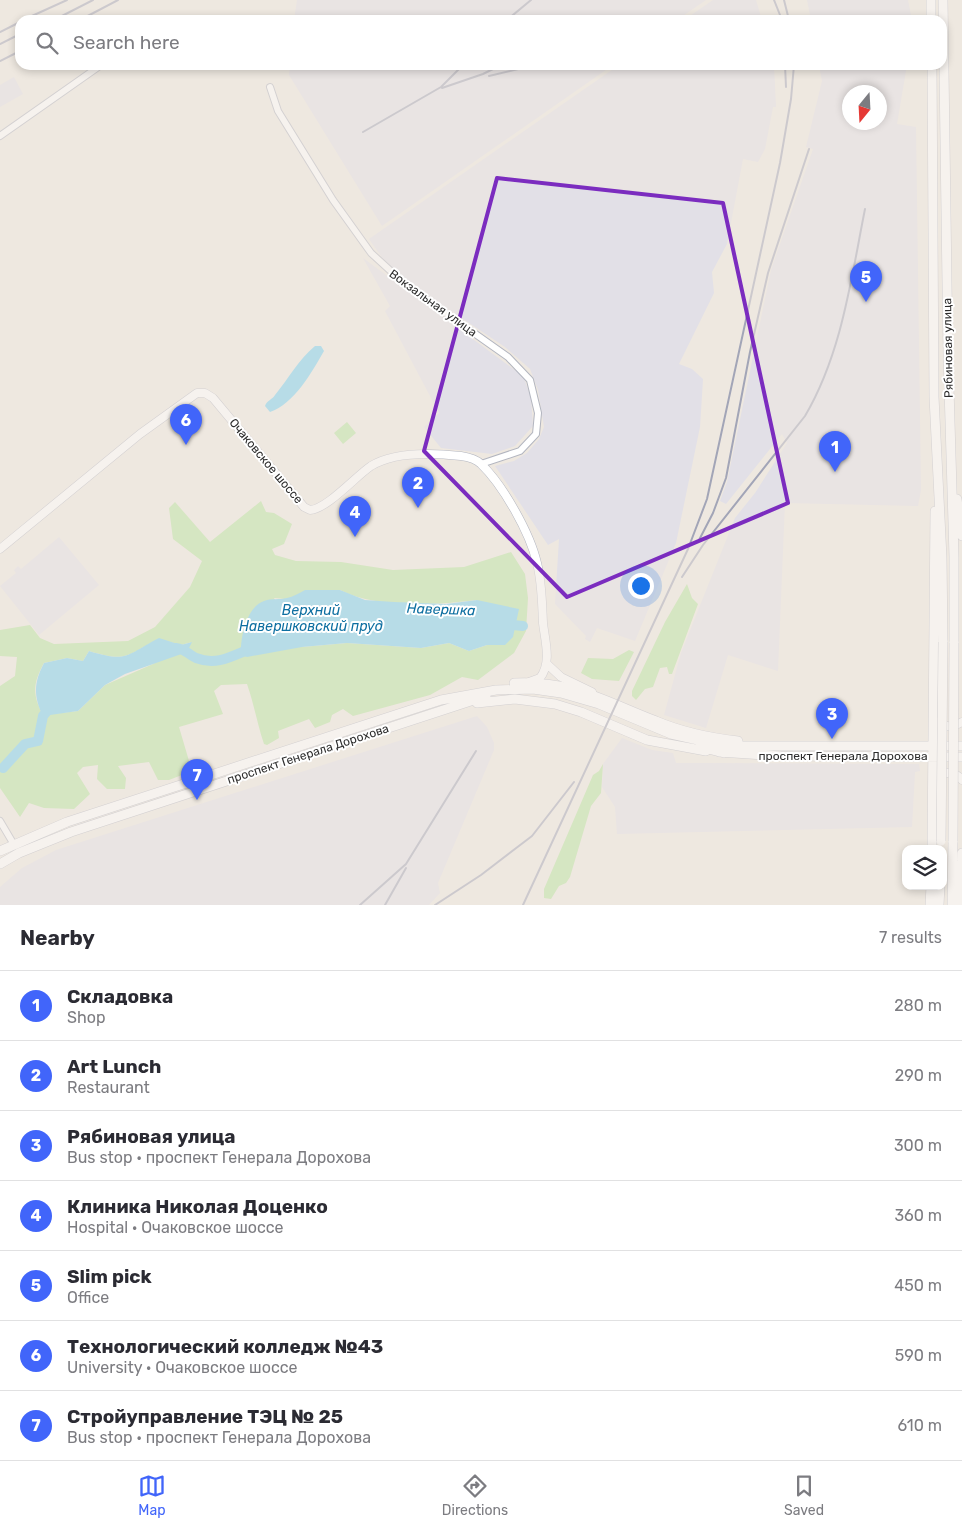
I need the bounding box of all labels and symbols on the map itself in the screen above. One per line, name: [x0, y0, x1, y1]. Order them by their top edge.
north arrow: [842, 85, 887, 130]
pin: 5: [850, 261, 882, 302]
street label: Вокзальная улица: [386, 266, 480, 340]
street label: Рябиновая улица: [940, 298, 956, 398]
pin: 6: [170, 404, 202, 445]
street label: Очаковское шоссе: [226, 416, 306, 507]
pin: 1: [819, 431, 851, 472]
pin: 2: [402, 467, 434, 508]
pin: 4: [339, 496, 371, 537]
your location: [628, 573, 654, 599]
water label: Навершка: [406, 600, 476, 619]
water label: Верхний Навершковский пруд: [239, 602, 383, 635]
pin: 3: [816, 698, 848, 739]
street label: проспект Генерала Дорохова: [225, 721, 391, 787]
street label: проспект Генерала Дорохова: [758, 749, 928, 763]
pin: 7: [181, 759, 213, 800]

